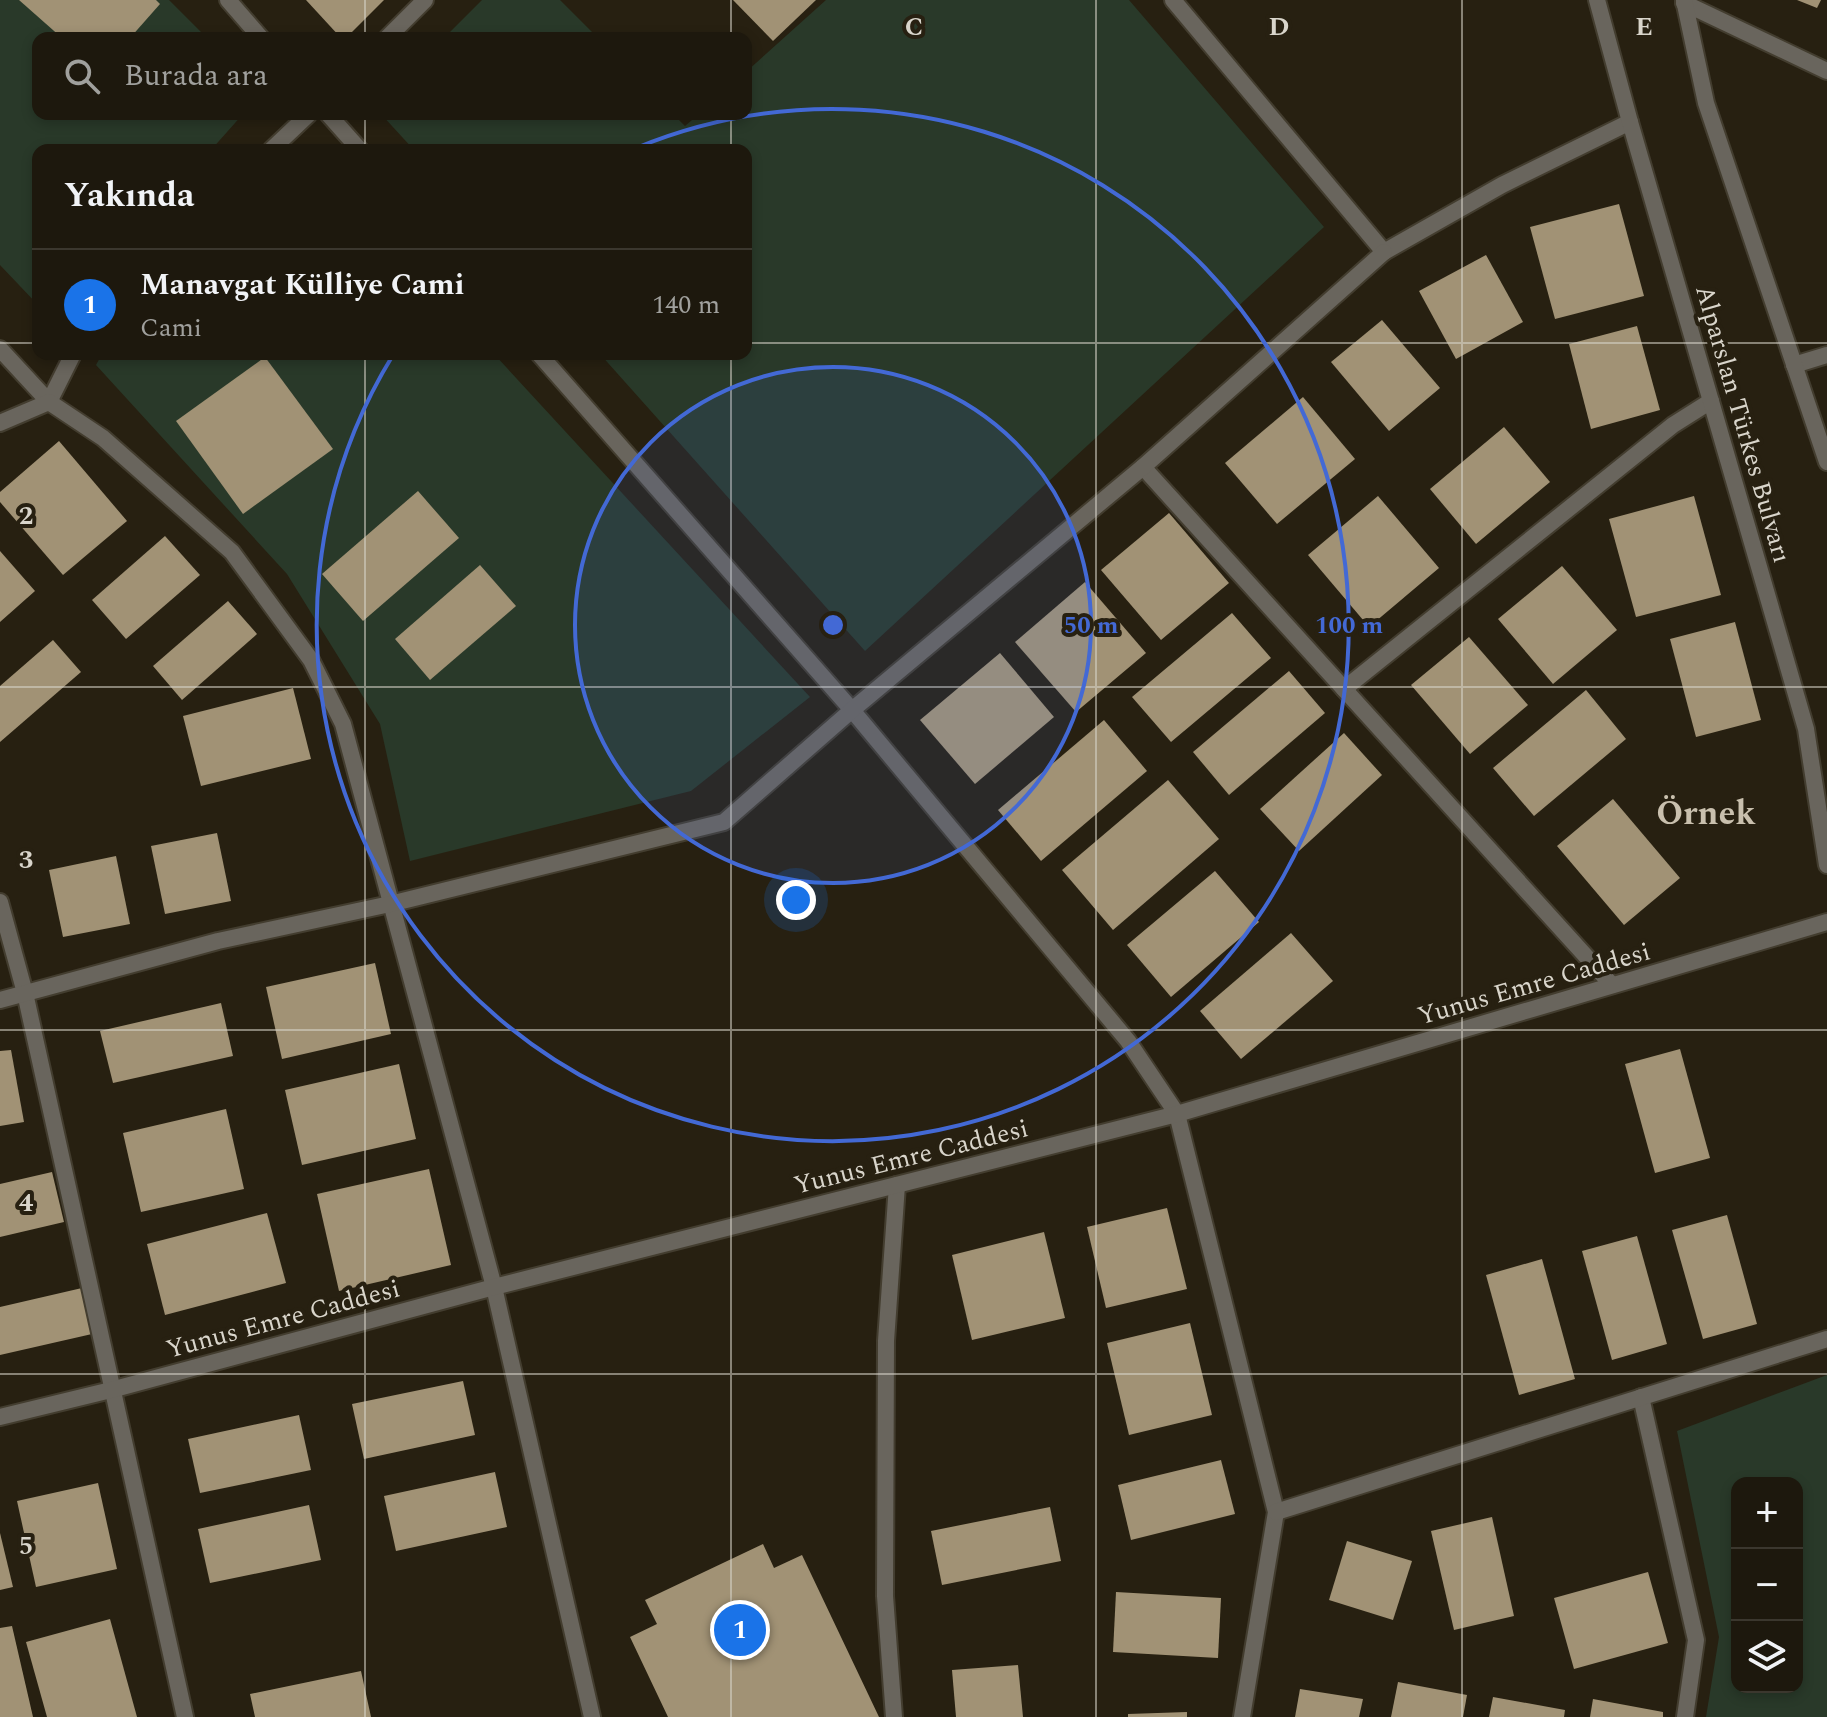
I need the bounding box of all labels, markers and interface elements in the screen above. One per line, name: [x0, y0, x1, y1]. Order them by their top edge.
text: C: [905, 7, 923, 47]
text: D: [1269, 7, 1289, 47]
text: E: [1635, 7, 1653, 47]
search box: [32, 32, 752, 120]
text: Burada ara: [124, 53, 268, 99]
icon: search: [60, 54, 104, 98]
text: Yakında: [64, 170, 195, 222]
text: Manavgat Külliye Cami: [140, 262, 464, 308]
street label: Alparslan Türkes Bulvarı: [1684, 280, 1802, 568]
text: 1: [83, 285, 97, 325]
text: 140 m: [652, 285, 720, 325]
text: Cami: [140, 308, 202, 348]
text: 2: [19, 496, 33, 536]
text: 50 m: [1064, 608, 1119, 644]
text: 100 m: [1315, 608, 1383, 644]
centre of rings: [819, 611, 847, 639]
district label: Örnek: [1656, 788, 1756, 840]
text: 3: [19, 840, 33, 880]
your location: [776, 880, 816, 920]
street label: Yunus Emre Caddesi: [1413, 932, 1655, 1036]
street label: Yunus Emre Caddesi: [789, 1108, 1033, 1206]
text: 4: [19, 1183, 34, 1223]
street label: Yunus Emre Caddesi: [162, 1269, 404, 1369]
map controls: [1731, 1477, 1803, 1693]
button: +: [1731, 1477, 1803, 1549]
text: 5: [19, 1526, 33, 1566]
button: −: [1731, 1549, 1803, 1621]
pin: 1: [714, 1600, 766, 1660]
button: layers: [1731, 1621, 1803, 1693]

